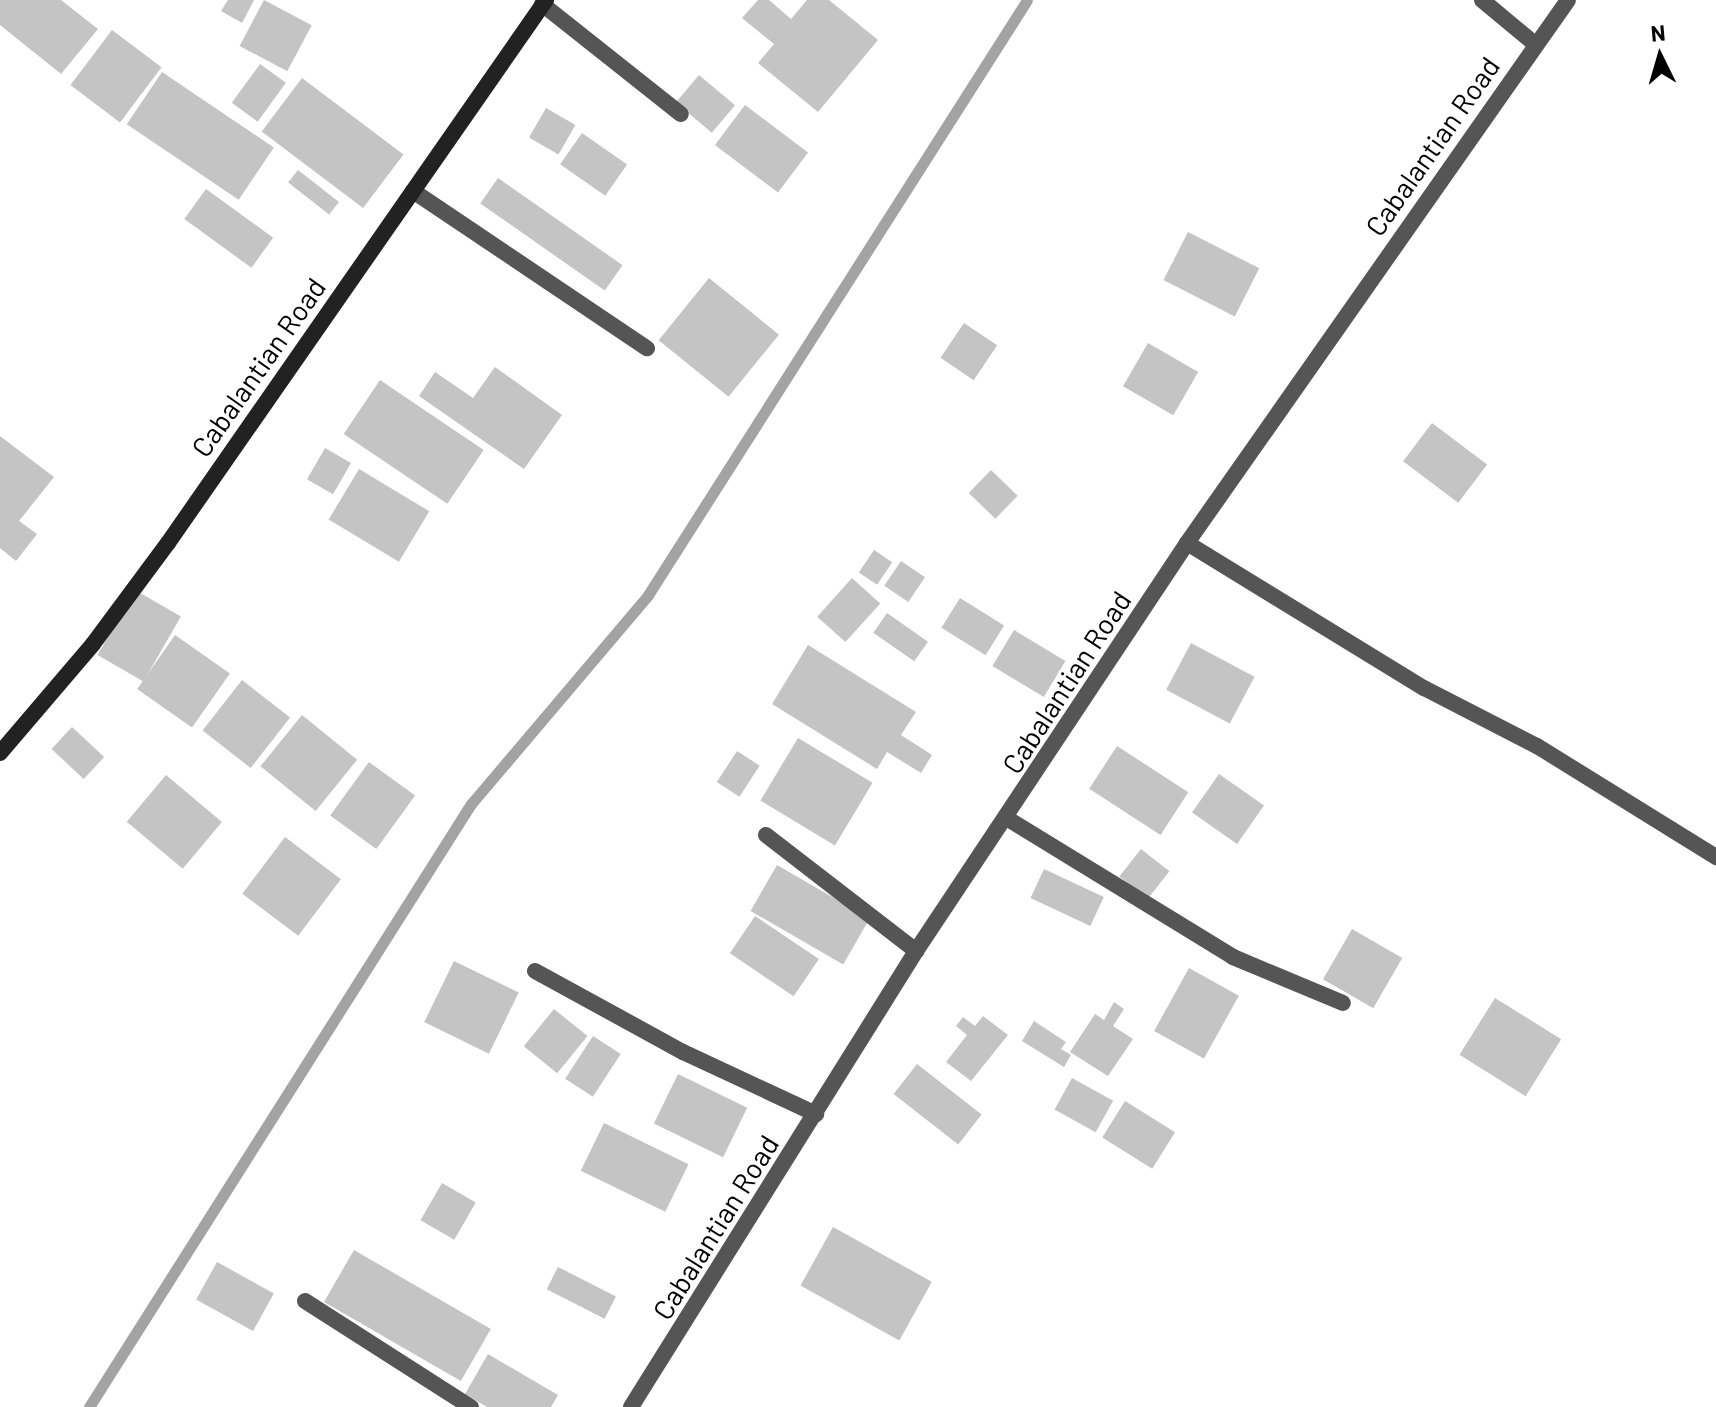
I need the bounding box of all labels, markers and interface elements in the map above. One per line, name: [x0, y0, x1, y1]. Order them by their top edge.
north arrow: [1620, 16, 1700, 96]
text: N: [1649, 19, 1666, 46]
street label: Cabalantian Road: [1358, 50, 1506, 242]
street label: Cabalantian Road: [184, 271, 332, 463]
street label: Cabalantian Road: [995, 584, 1137, 780]
street label: Cabalantian Road: [645, 1129, 785, 1325]

